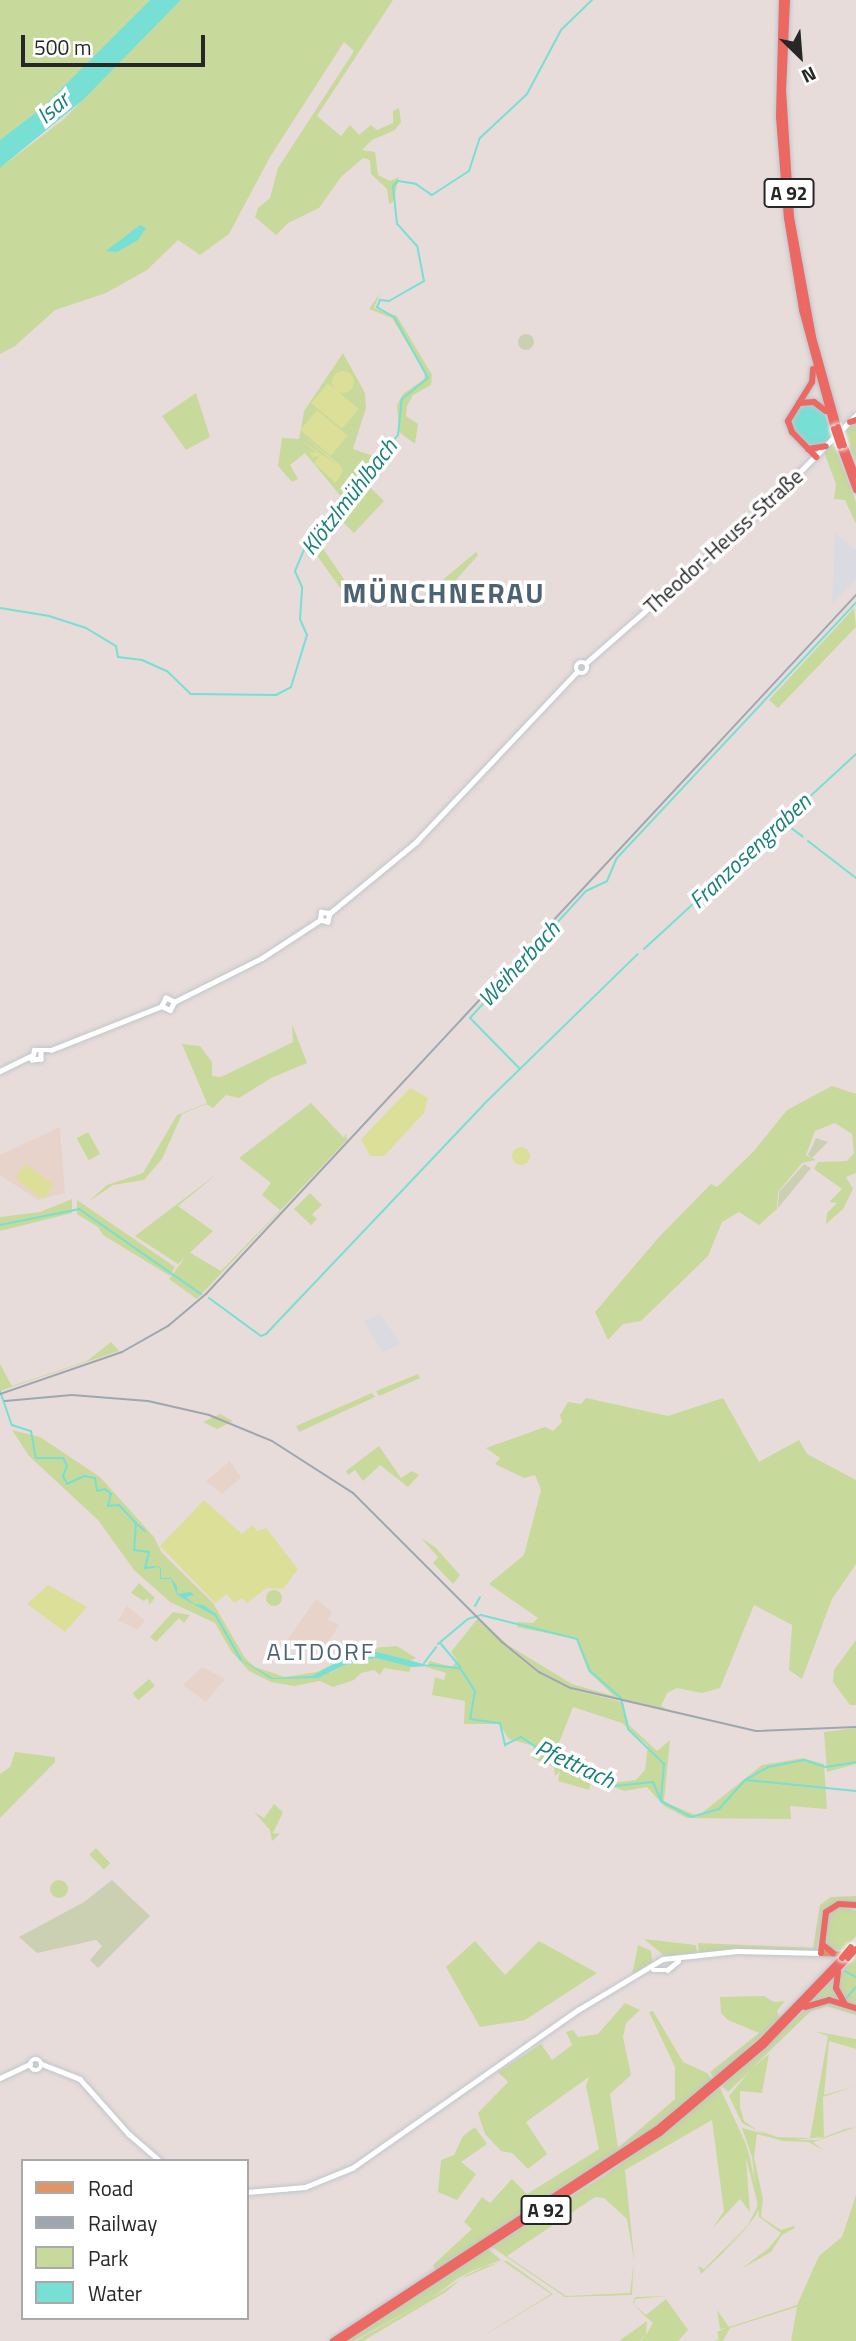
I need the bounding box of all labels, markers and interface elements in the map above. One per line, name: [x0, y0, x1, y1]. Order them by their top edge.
scale bar: [24, 21, 208, 65]
north arrow: [765, 21, 835, 91]
text: 500 m: [34, 31, 91, 63]
text: N: [797, 60, 821, 91]
water label: Isar: [31, 86, 75, 130]
road number: A 92: [763, 178, 815, 209]
water label: Klötzlmühlbach: [295, 434, 403, 560]
street label: Theodor-Heuss-Straße: [639, 463, 807, 619]
district label: MÜNCHNERAU: [344, 576, 544, 610]
water label: Franzosengraben: [683, 788, 817, 914]
water label: Weiherbach: [472, 915, 566, 1013]
district label: ALTDORF: [267, 1638, 375, 1666]
water label: Pfettrach: [531, 1734, 619, 1794]
legend: [21, 2159, 248, 2320]
text: Road: [88, 2172, 133, 2204]
road number: A 92: [520, 2194, 572, 2226]
text: Railway: [88, 2207, 157, 2239]
text: Park: [88, 2242, 128, 2274]
text: Water: [88, 2277, 142, 2309]

